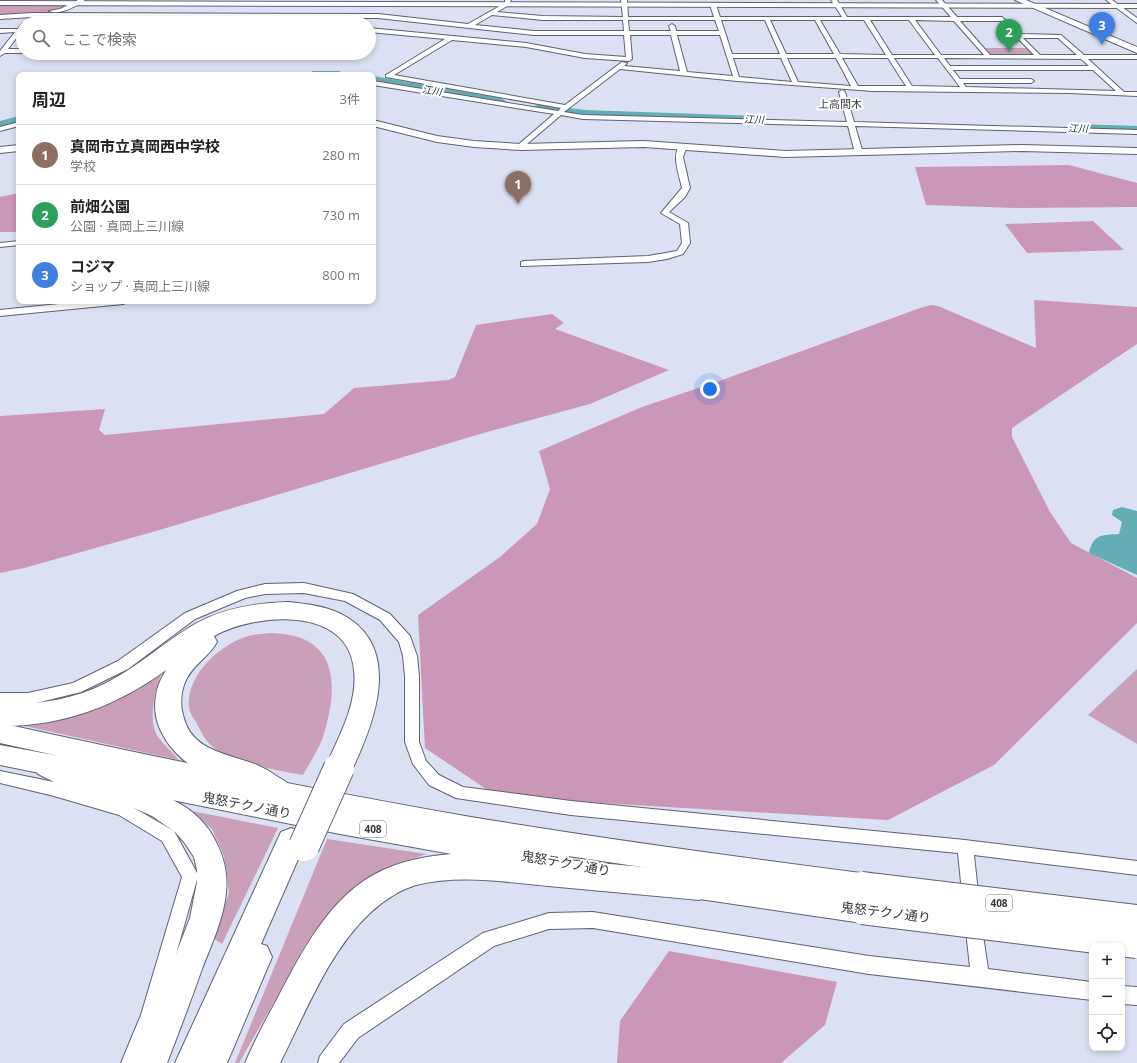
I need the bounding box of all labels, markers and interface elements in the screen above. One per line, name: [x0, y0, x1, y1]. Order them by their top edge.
pin: 3: [1089, 12, 1115, 45]
search box: [16, 16, 376, 60]
pin: 2: [996, 19, 1022, 52]
icon: search: [30, 27, 52, 49]
text: ここで検索: [62, 29, 137, 49]
water label: 江川: [421, 82, 444, 99]
text: 周辺: [32, 88, 66, 111]
text: 3件: [340, 90, 360, 108]
district label: 上高間木: [818, 96, 862, 111]
water label: 江川: [744, 112, 765, 126]
water label: 江川: [1068, 121, 1089, 135]
text: 真岡市立真岡西中学校: [70, 136, 220, 156]
text: 1: [41, 146, 49, 164]
text: 280 m: [322, 146, 360, 164]
text: 学校: [70, 157, 96, 175]
pin: 1: [505, 171, 531, 204]
text: 前畑公園: [70, 196, 130, 216]
text: 2: [41, 206, 49, 224]
text: 730 m: [322, 206, 360, 224]
text: 公園 · 真岡上三川線: [70, 217, 184, 235]
text: コジマ: [70, 256, 115, 276]
text: 3: [41, 266, 49, 284]
text: 800 m: [322, 266, 360, 284]
text: ショップ · 真岡上三川線: [70, 277, 210, 295]
your location: [700, 379, 720, 399]
street label: 鬼怒テクノ通り: [201, 788, 293, 822]
road number: 408: [360, 821, 386, 837]
street label: 鬼怒テクノ通り: [520, 846, 612, 880]
road number: 408: [986, 895, 1012, 911]
street label: 鬼怒テクノ通り: [840, 898, 932, 926]
map controls: [1089, 943, 1125, 1051]
button: +: [1089, 943, 1125, 979]
button: −: [1089, 979, 1125, 1015]
button: locate: [1089, 1015, 1125, 1051]

